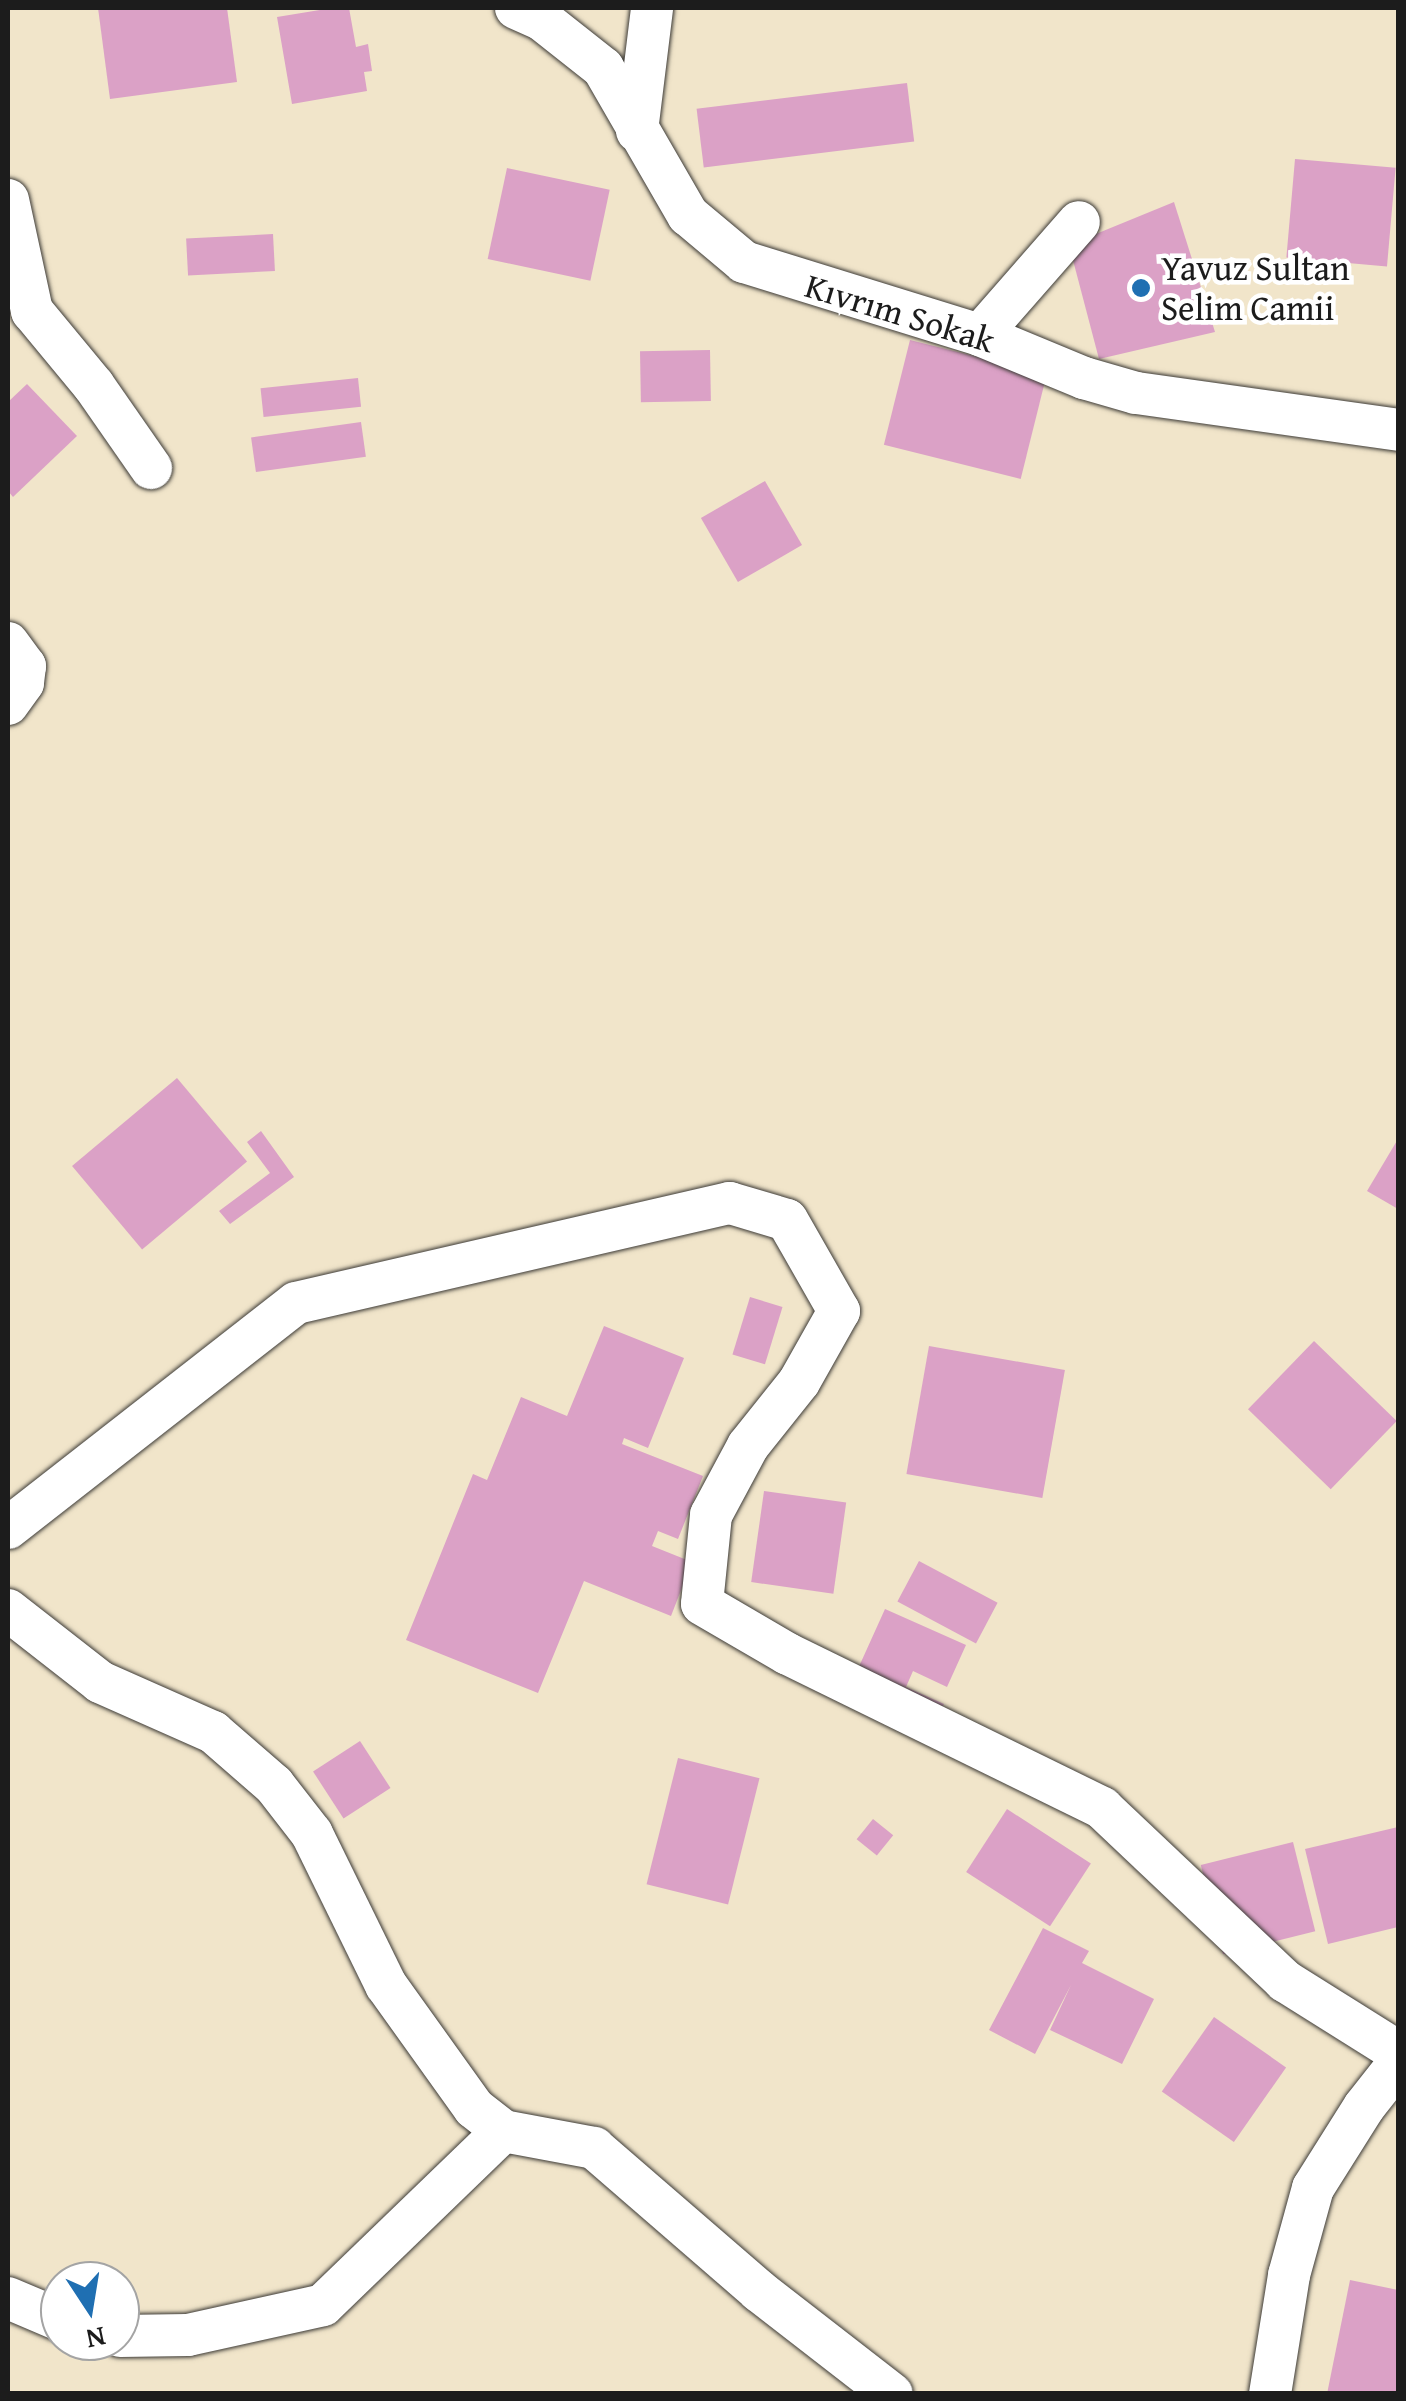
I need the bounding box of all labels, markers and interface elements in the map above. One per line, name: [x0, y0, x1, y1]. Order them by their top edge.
place label: Yavuz Sultan Selim Camii: [1161, 247, 1350, 329]
street label: Kıvrım Sokak: [800, 264, 1000, 362]
marker: Yavuz Sultan Selim Camii: [1130, 277, 1152, 299]
north arrow: [40, 2261, 140, 2361]
text: N: [83, 2317, 109, 2361]

